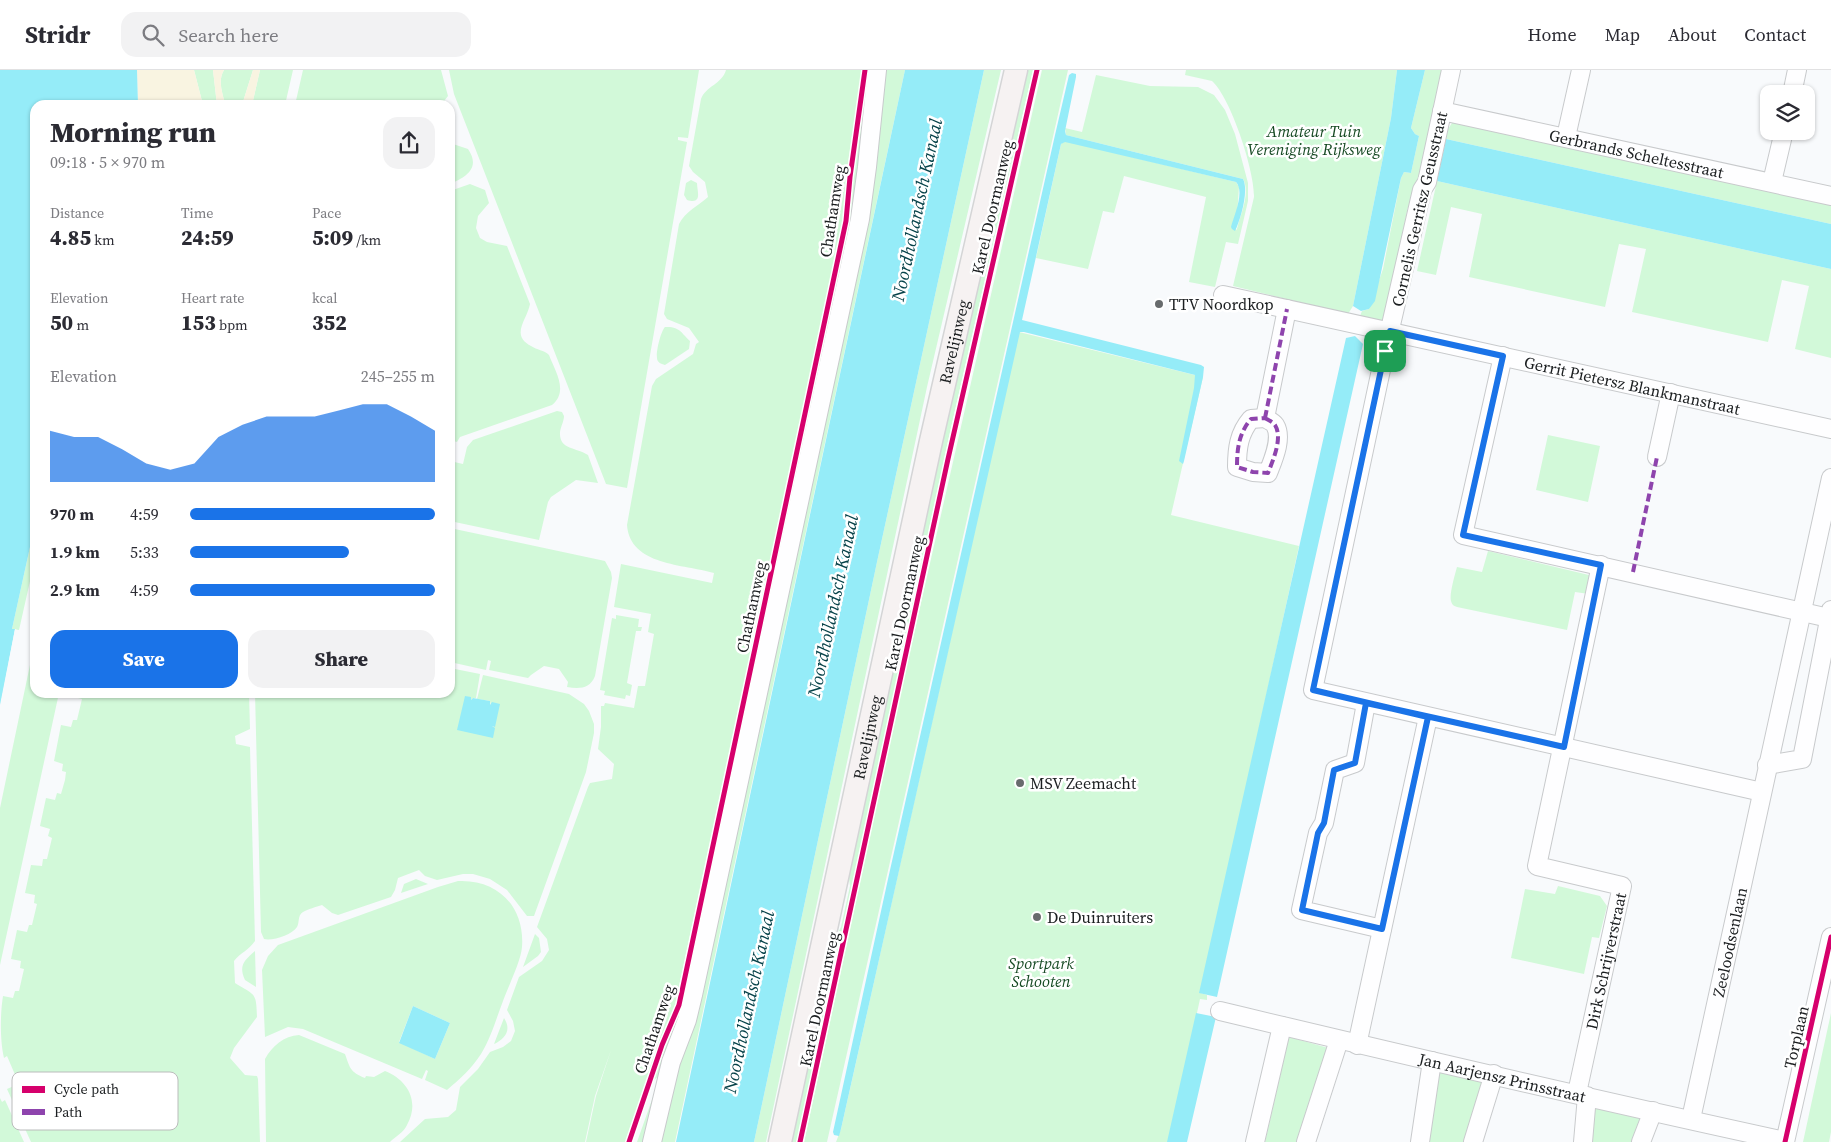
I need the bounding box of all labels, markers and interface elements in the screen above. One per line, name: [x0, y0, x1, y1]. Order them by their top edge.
search box: [121, 12, 471, 57]
text: Stridr: [25, 18, 91, 51]
icon: search: [139, 21, 167, 49]
text: Search here: [179, 22, 279, 48]
text: Home: [1528, 22, 1577, 47]
text: Map: [1605, 22, 1640, 47]
text: About: [1668, 22, 1716, 47]
text: Contact: [1744, 22, 1806, 47]
map controls: [1760, 85, 1815, 140]
button: layers: [1760, 85, 1815, 140]
street label: Cornelis Gerritsz Geusstraat: [1386, 108, 1452, 309]
text: Morning run: [50, 113, 216, 151]
water label: Noordhollandsch Kanaal: [885, 116, 948, 304]
button: share: [383, 117, 435, 169]
park label: Amateur Tuin Vereniging Rijksweg: [1247, 120, 1382, 160]
street label: Gerbrands Scheltesstraat: [1547, 124, 1726, 183]
street label: Karel Doormanweg: [966, 138, 1018, 276]
text: 09:18 · 5 × 970 m: [50, 151, 165, 173]
street label: Chathamweg: [814, 163, 850, 259]
text: Distance: [50, 203, 104, 223]
text: Time: [181, 203, 213, 223]
text: Pace: [312, 203, 341, 223]
text: 4.85: [50, 223, 91, 252]
text: 24:59: [181, 223, 234, 252]
text: 5:09: [312, 223, 353, 252]
text: km: [91, 230, 115, 250]
text: /km: [353, 230, 381, 250]
text: Elevation: [50, 288, 108, 308]
text: Heart rate: [181, 288, 244, 308]
text: kcal: [312, 288, 338, 308]
place label: TTV Noordkop: [1169, 293, 1274, 315]
street label: Ravelijnweg: [933, 297, 974, 386]
marker: TTV Noordkop: [1153, 298, 1165, 310]
text: 50: [50, 308, 73, 337]
text: 153: [181, 308, 216, 337]
text: 352: [312, 308, 347, 337]
text: m: [73, 315, 89, 335]
text: bpm: [216, 315, 248, 335]
pin: [1364, 330, 1406, 372]
icon: arrive: [1371, 337, 1399, 365]
street label: Gerrit Pietersz Blankmanstraat: [1522, 351, 1743, 420]
text: Elevation: [50, 365, 117, 387]
text: 245–255 m: [361, 365, 435, 387]
text: 970 m: [50, 503, 94, 525]
text: 4:59: [130, 503, 159, 525]
water label: Noordhollandsch Kanaal: [801, 512, 864, 700]
street label: Karel Doormanweg: [879, 533, 929, 673]
text: 1.9 km: [50, 541, 100, 563]
text: 5:33: [130, 541, 159, 563]
street label: Chathamweg: [731, 559, 771, 655]
text: 2.9 km: [50, 579, 100, 601]
text: 4:59: [130, 579, 159, 601]
button: Save: [50, 630, 238, 688]
button: Share: [248, 630, 435, 688]
street label: Ravelijnweg: [847, 693, 887, 781]
place label: MSV Zeemacht: [1030, 772, 1137, 794]
marker: MSV Zeemacht: [1014, 777, 1026, 789]
street label: Zeeloodsenlaan: [1707, 885, 1752, 999]
street label: Dirk Schrijverstraat: [1580, 890, 1631, 1032]
place label: De Duinruiters: [1047, 906, 1153, 928]
water label: Noordhollandsch Kanaal: [717, 908, 780, 1096]
marker: De Duinruiters: [1031, 911, 1043, 923]
street label: Karel Doormanweg: [794, 929, 844, 1069]
park label: Sportpark Schooten: [1008, 952, 1074, 992]
street label: Chathamweg: [628, 981, 680, 1077]
street label: Torplaan: [1778, 1003, 1814, 1071]
street label: Jan Aarjensz Prinsstraat: [1416, 1047, 1589, 1107]
legend: [12, 1072, 178, 1130]
text: Cycle path: [54, 1079, 119, 1099]
text: Path: [54, 1102, 82, 1122]

